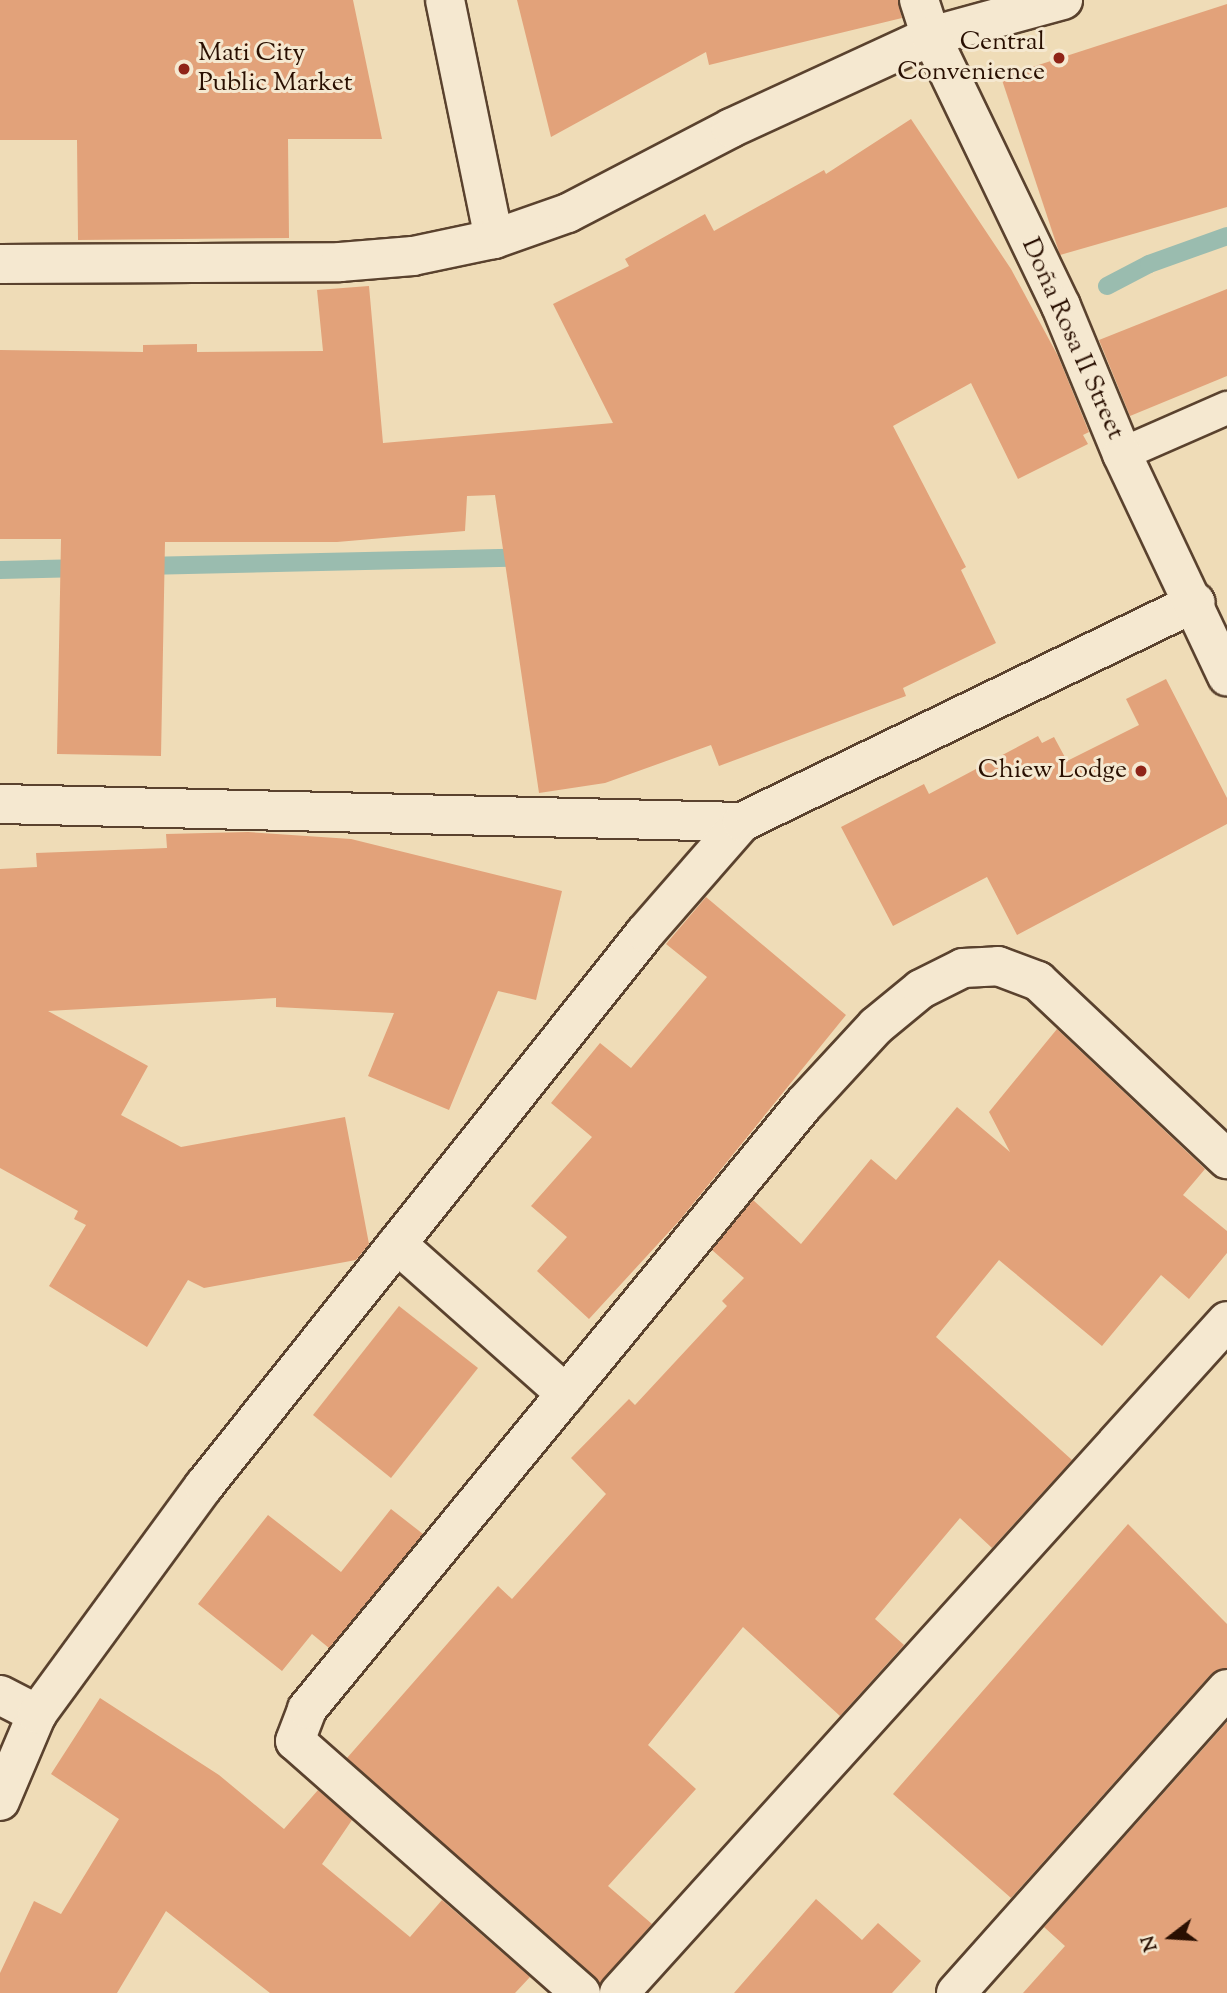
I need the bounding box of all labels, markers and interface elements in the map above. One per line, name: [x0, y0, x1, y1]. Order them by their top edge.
place label: Central Convenience: [897, 27, 1045, 88]
place label: Mati City Public Market: [198, 38, 353, 100]
marker: Central Convenience: [1051, 50, 1067, 66]
marker: Mati City Public Market: [176, 61, 192, 77]
street label: Doña Rosa II Street: [1014, 233, 1130, 445]
place label: Chiew Lodge: [978, 755, 1127, 787]
marker: Chiew Lodge: [1133, 763, 1149, 779]
north arrow: [1136, 1902, 1206, 1972]
text: N: [1135, 1932, 1166, 1954]

